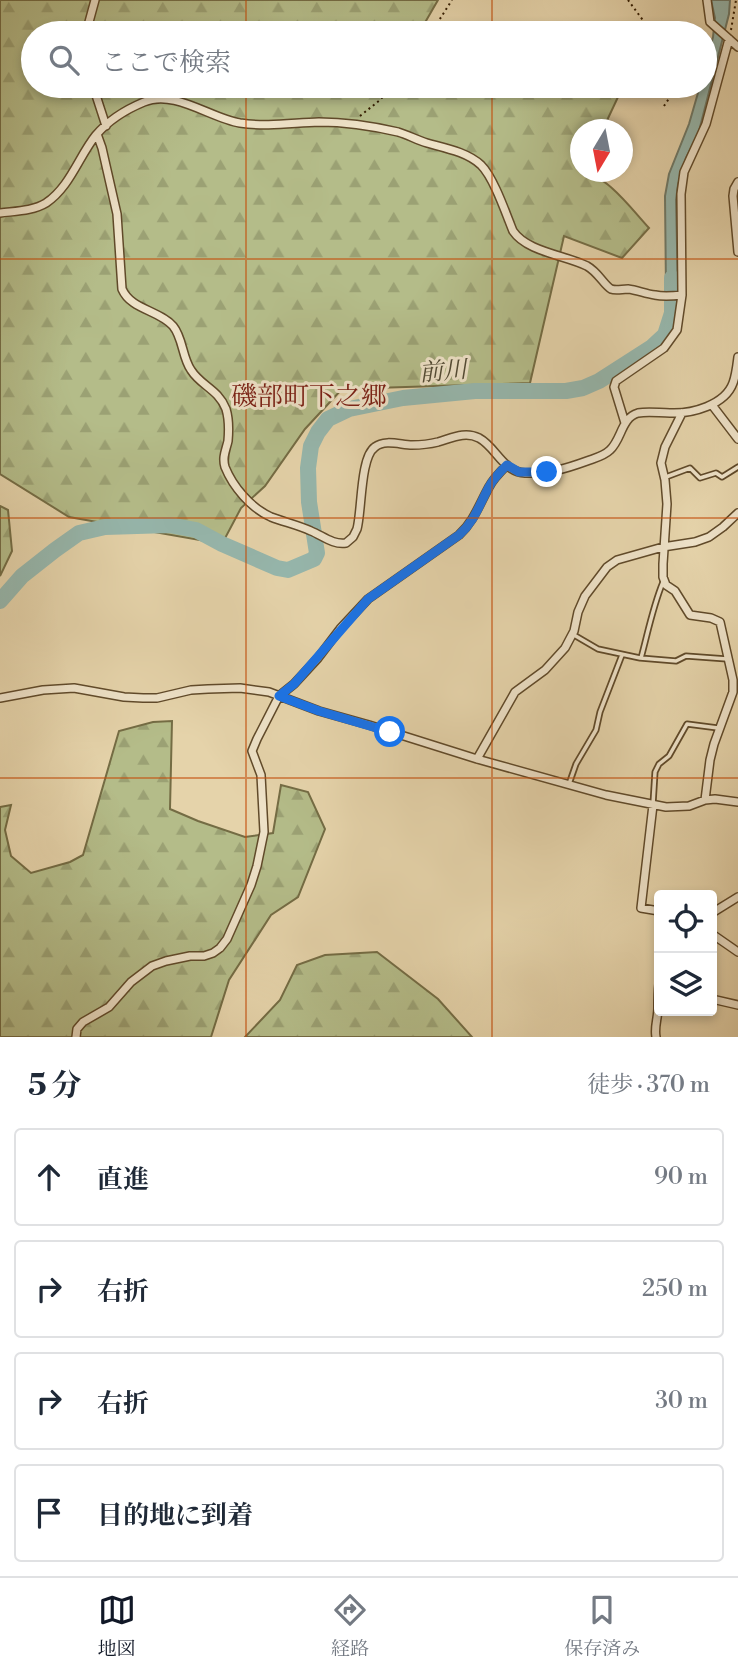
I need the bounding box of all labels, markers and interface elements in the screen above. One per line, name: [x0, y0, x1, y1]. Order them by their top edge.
search box: [21, 21, 717, 98]
icon: search: [45, 41, 83, 79]
text: ここで検索: [101, 47, 231, 79]
north arrow: [570, 119, 633, 182]
water label: 前川: [418, 355, 471, 389]
district label: 磯部町下之郷: [231, 381, 387, 413]
route end: [531, 456, 562, 487]
route start: [374, 716, 405, 747]
map controls: [654, 890, 717, 1016]
button: locate: [654, 890, 717, 953]
button: layers: [654, 953, 717, 1016]
text: 5 分: [28, 1067, 81, 1105]
text: 徒歩 · 370 m: [587, 1071, 710, 1099]
icon: ahead: [30, 1158, 68, 1196]
text: 90 m: [654, 1163, 708, 1191]
text: 直進: [97, 1164, 149, 1196]
icon: right: [30, 1270, 68, 1308]
text: 250 m: [642, 1275, 708, 1303]
text: 右折: [97, 1276, 149, 1308]
icon: right: [30, 1382, 68, 1420]
text: 30 m: [655, 1387, 708, 1415]
text: 右折: [97, 1388, 149, 1420]
icon: arrive: [30, 1494, 68, 1532]
text: 目的地に到着: [97, 1500, 253, 1532]
tab: 地図: [98, 1591, 136, 1661]
tab: 経路: [331, 1591, 369, 1661]
tab: 保存済み: [564, 1591, 640, 1661]

